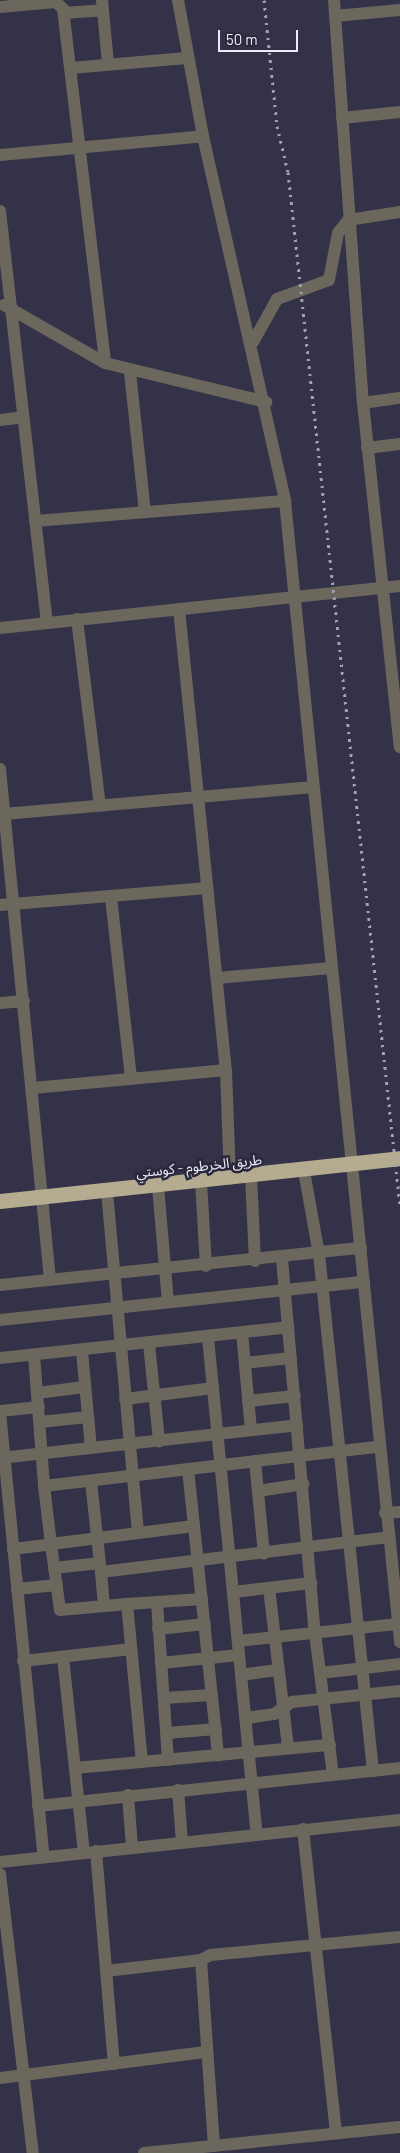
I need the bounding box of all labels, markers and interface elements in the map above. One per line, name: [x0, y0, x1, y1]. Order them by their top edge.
scale bar: [220, 20, 300, 52]
text: 50 m: [226, 30, 258, 48]
street label: طريق الخرطوم - كوستي: [135, 1151, 263, 1181]

